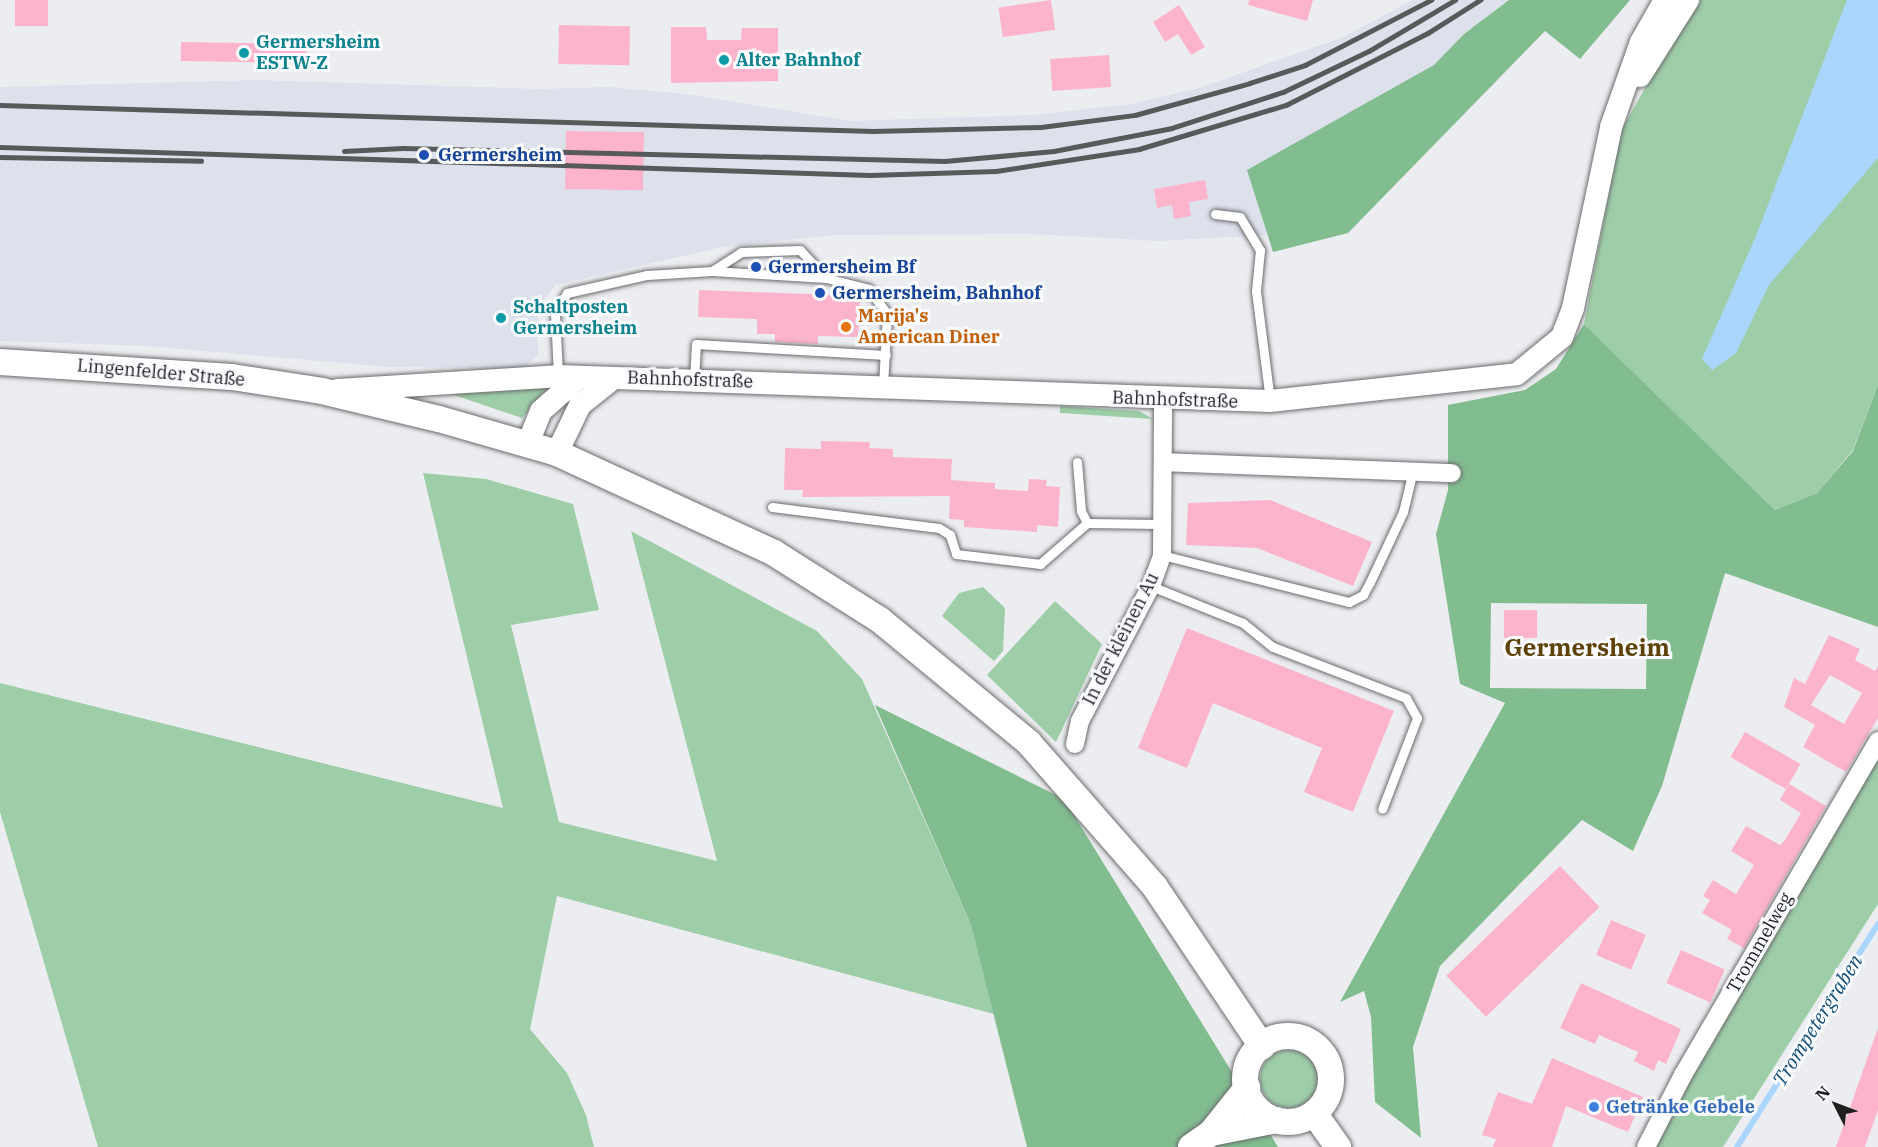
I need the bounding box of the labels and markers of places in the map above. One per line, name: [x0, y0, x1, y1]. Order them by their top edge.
place label: Germersheim ESTW-Z: [256, 32, 380, 74]
marker: Germersheim ESTW-Z: [237, 46, 251, 60]
place label: Alter Bahnhof: [736, 49, 860, 71]
marker: Alter Bahnhof: [717, 53, 731, 67]
place label: Germersheim: [438, 144, 562, 166]
marker: Germersheim: [415, 146, 433, 164]
place label: Germersheim Bf: [768, 256, 916, 278]
marker: Germersheim Bf: [749, 260, 763, 274]
place label: Germersheim, Bahnhof: [832, 282, 1041, 304]
marker: Germersheim, Bahnhof: [813, 286, 827, 300]
place label: Schaltposten Germersheim: [513, 297, 637, 340]
place label: Marija's American Diner: [858, 306, 1000, 348]
marker: Schaltposten Germersheim: [494, 311, 508, 325]
marker: Marija's American Diner: [839, 320, 853, 334]
place label: Getränke Gebele: [1606, 1096, 1755, 1118]
marker: Getränke Gebele: [1587, 1100, 1601, 1114]

